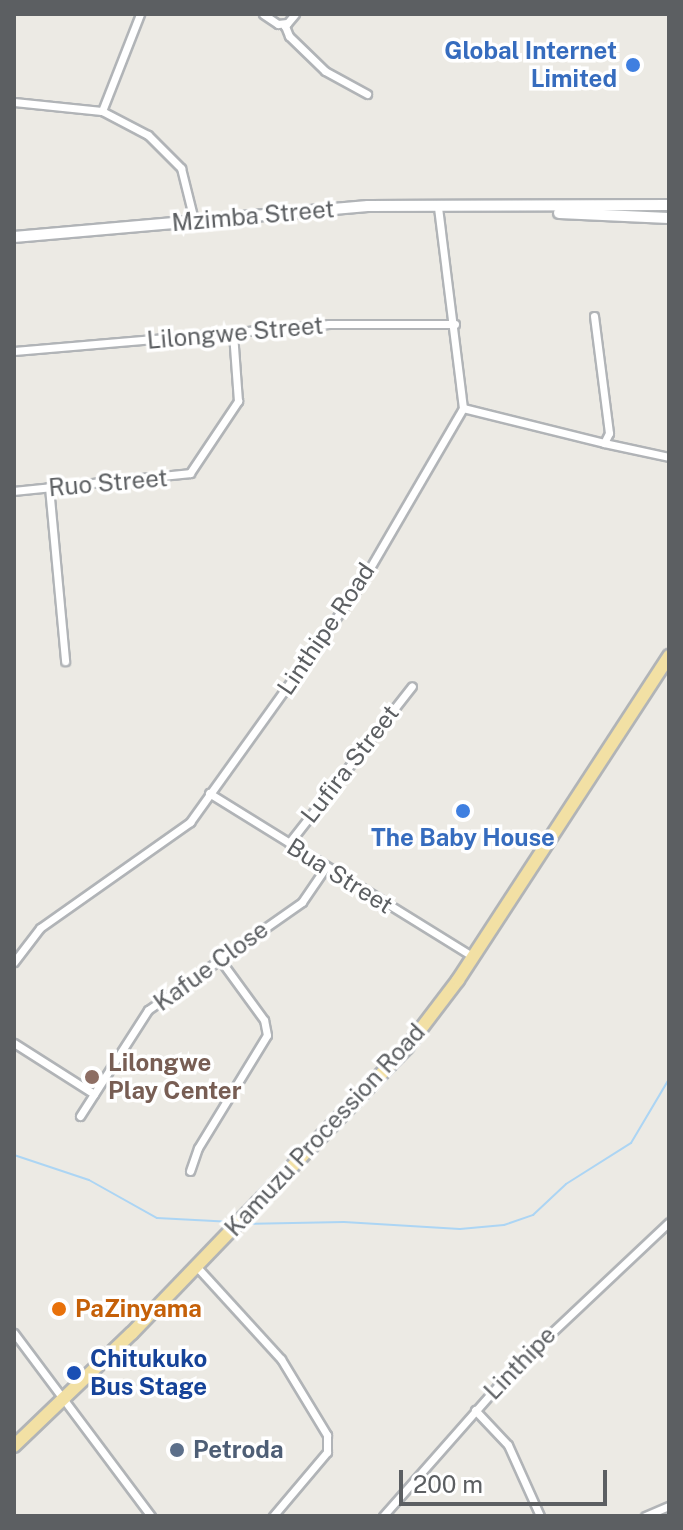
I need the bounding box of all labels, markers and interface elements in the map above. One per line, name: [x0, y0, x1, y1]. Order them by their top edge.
place label: Global Internet Limited: [444, 37, 617, 93]
marker: Global Internet Limited: [624, 56, 642, 74]
street label: Mzimba Street: [171, 195, 335, 237]
street label: Lilongwe Street: [146, 311, 324, 355]
street label: Ruo Street: [47, 463, 169, 503]
street label: Linthipe Road: [271, 557, 381, 701]
street label: Lufira Street: [295, 699, 405, 829]
marker: The Baby House: [454, 802, 472, 820]
place label: The Baby House: [371, 824, 555, 852]
street label: Bua Street: [282, 832, 398, 920]
street label: Kafue Close: [148, 915, 274, 1017]
street label: Kamuzu Procession Road: [219, 1018, 431, 1242]
place label: Lilongwe Play Center: [108, 1049, 242, 1105]
marker: Lilongwe Play Center: [83, 1068, 101, 1086]
place label: PaZinyama: [75, 1295, 202, 1323]
marker: PaZinyama: [50, 1300, 68, 1318]
street label: Linthipe: [478, 1320, 562, 1406]
place label: Chitukuko Bus Stage: [90, 1345, 207, 1401]
marker: Chitukuko Bus Stage: [65, 1364, 83, 1382]
place label: Petroda: [193, 1436, 284, 1464]
marker: Petroda: [168, 1441, 186, 1459]
scale bar: [403, 1454, 611, 1504]
text: 200 m: [413, 1470, 483, 1498]

